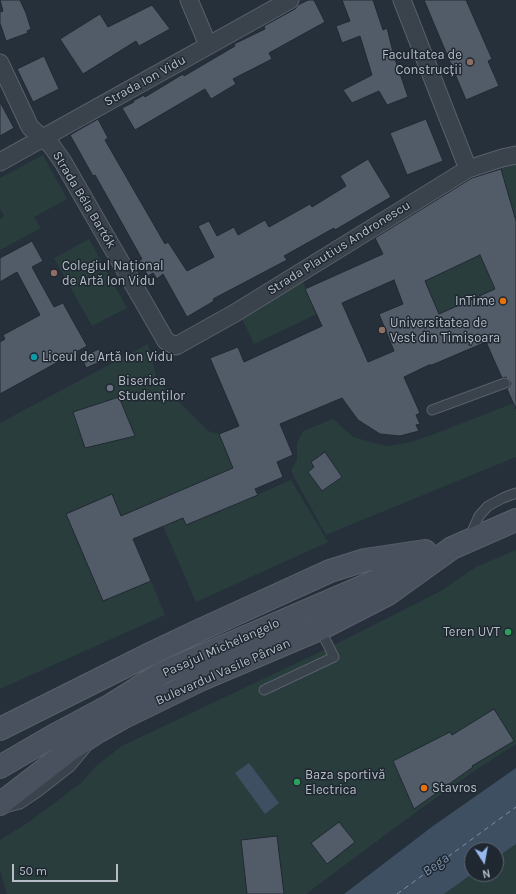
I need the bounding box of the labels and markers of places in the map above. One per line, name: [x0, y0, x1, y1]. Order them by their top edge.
place label: Facultatea de Construcții: [382, 47, 462, 78]
marker: Facultatea de Construcții: [465, 57, 475, 67]
place label: Colegiul Național de Artă Ion Vidu: [62, 258, 164, 289]
marker: Colegiul Național de Artă Ion Vidu: [49, 268, 59, 278]
place label: InTime: [455, 293, 495, 309]
marker: InTime: [498, 296, 508, 306]
place label: Universitatea de Vest din Timișoara: [390, 315, 500, 346]
marker: Universitatea de Vest din Timișoara: [377, 325, 387, 335]
place label: Liceul de Artă Ion Vidu: [42, 349, 173, 365]
marker: Liceul de Artă Ion Vidu: [29, 352, 39, 362]
place label: Biserica Studenților: [118, 373, 185, 404]
marker: Biserica Studenților: [105, 383, 115, 393]
place label: Teren UVT: [443, 624, 500, 640]
marker: Teren UVT: [503, 627, 513, 637]
place label: Baza sportivă Electrica: [305, 767, 385, 798]
marker: Baza sportivă Electrica: [292, 777, 302, 787]
place label: Stavros: [432, 780, 477, 796]
marker: Stavros: [419, 783, 429, 793]

